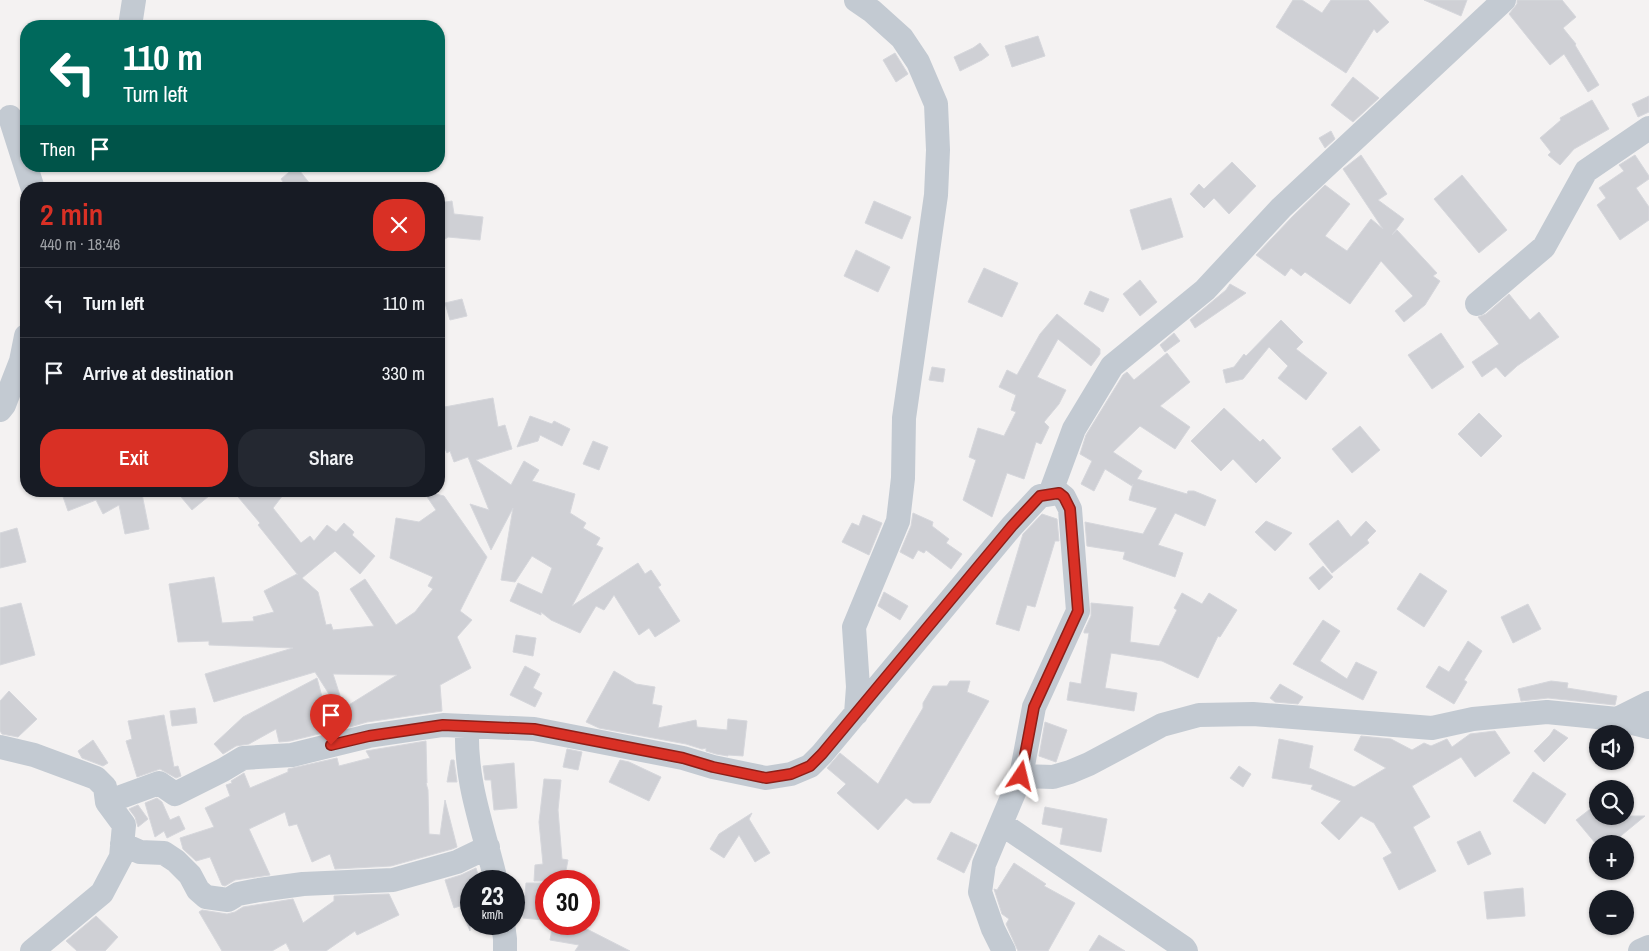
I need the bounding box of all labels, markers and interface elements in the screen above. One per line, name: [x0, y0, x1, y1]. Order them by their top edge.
text: 110 m: [123, 34, 203, 81]
icon: left: [40, 40, 105, 105]
text: Turn left: [123, 79, 188, 109]
icon: arrive: [86, 135, 114, 163]
text: Then: [40, 136, 76, 162]
text: 2 min: [40, 194, 103, 234]
button: close: [373, 199, 425, 251]
text: 440 m · 18:46: [40, 233, 120, 255]
icon: left: [40, 289, 68, 317]
text: Turn left: [83, 290, 144, 316]
text: 110 m: [383, 290, 425, 316]
icon: arrive: [40, 359, 68, 387]
text: Arrive at destination: [83, 360, 234, 386]
text: 330 m: [382, 360, 425, 386]
button: Exit: [40, 429, 228, 487]
button: Share: [238, 429, 425, 487]
pin: [310, 694, 352, 745]
icon: arrive: [317, 701, 345, 729]
map controls: [1589, 725, 1634, 935]
button: sound: [1589, 725, 1634, 770]
position arrow: [994, 749, 1046, 801]
button: search: [1589, 780, 1634, 825]
button: +: [1589, 835, 1634, 880]
speed limit sign: 30: [535, 870, 600, 935]
text: 23: [481, 879, 504, 913]
button: −: [1589, 890, 1634, 935]
text: km/h: [482, 907, 503, 923]

